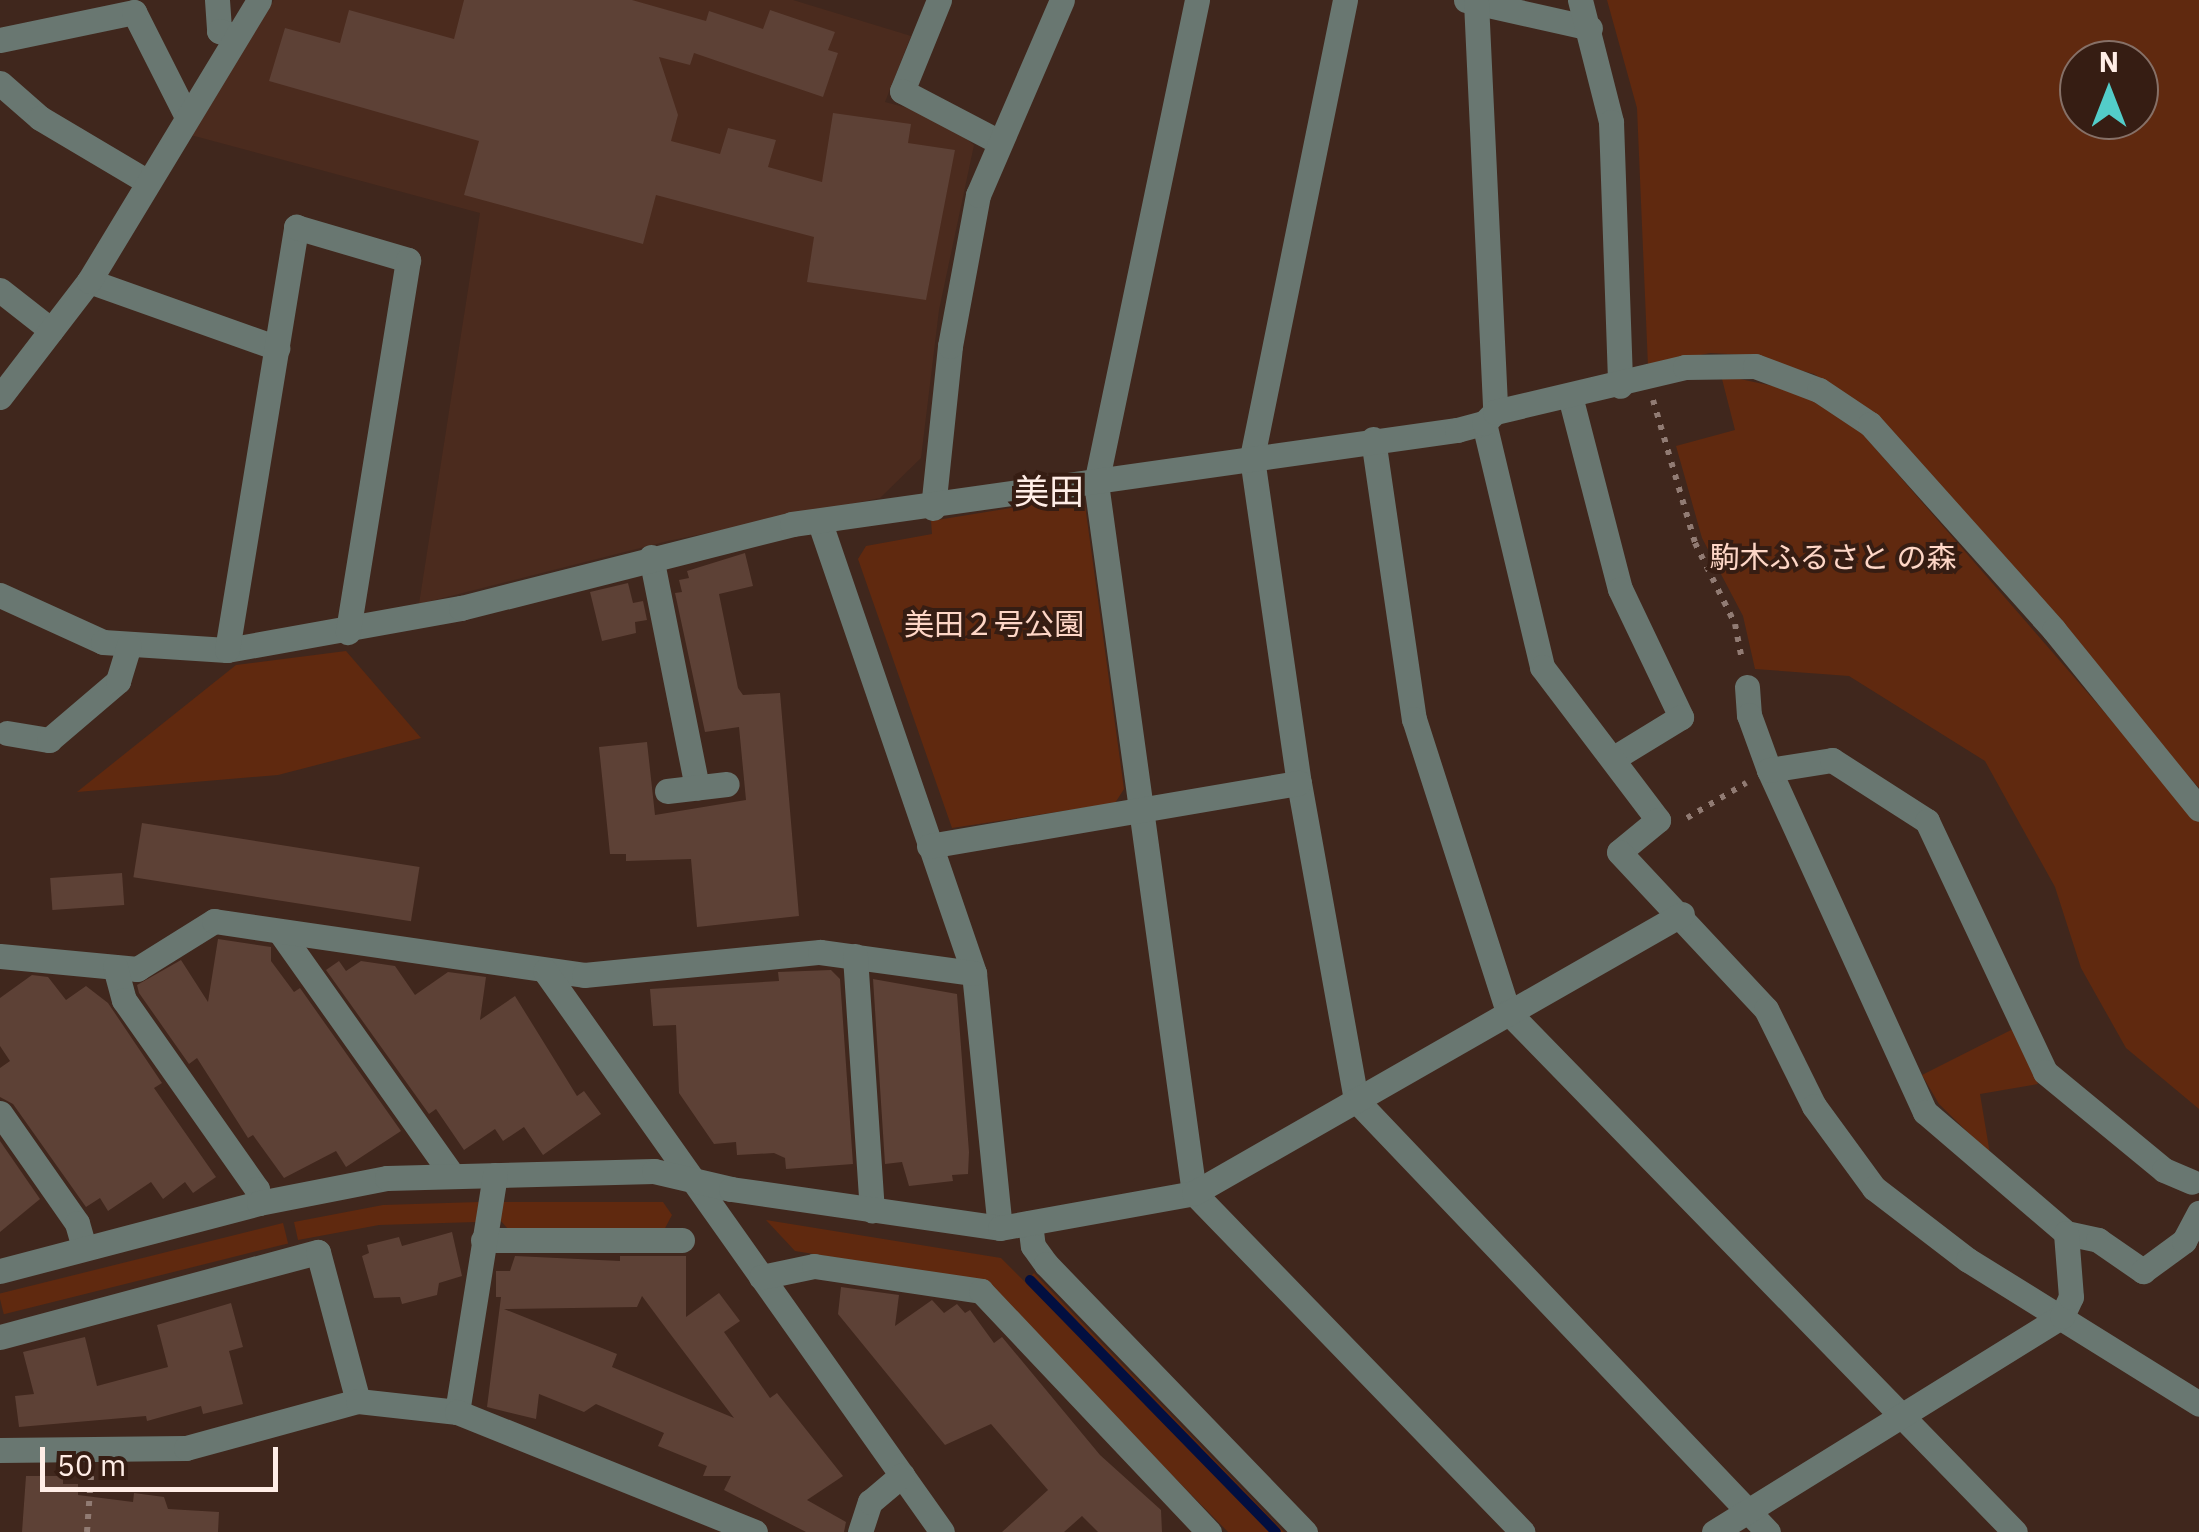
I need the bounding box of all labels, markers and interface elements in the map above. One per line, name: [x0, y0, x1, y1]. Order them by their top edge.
north arrow: [2059, 40, 2159, 140]
text: N: [2099, 43, 2119, 80]
district label: 美田: [1014, 470, 1084, 512]
park label: 駒木ふるさと の森: [1709, 539, 1957, 575]
park label: 美田２号公園: [904, 606, 1084, 642]
scale bar: [45, 1427, 282, 1489]
text: 50 m: [57, 1445, 126, 1484]

